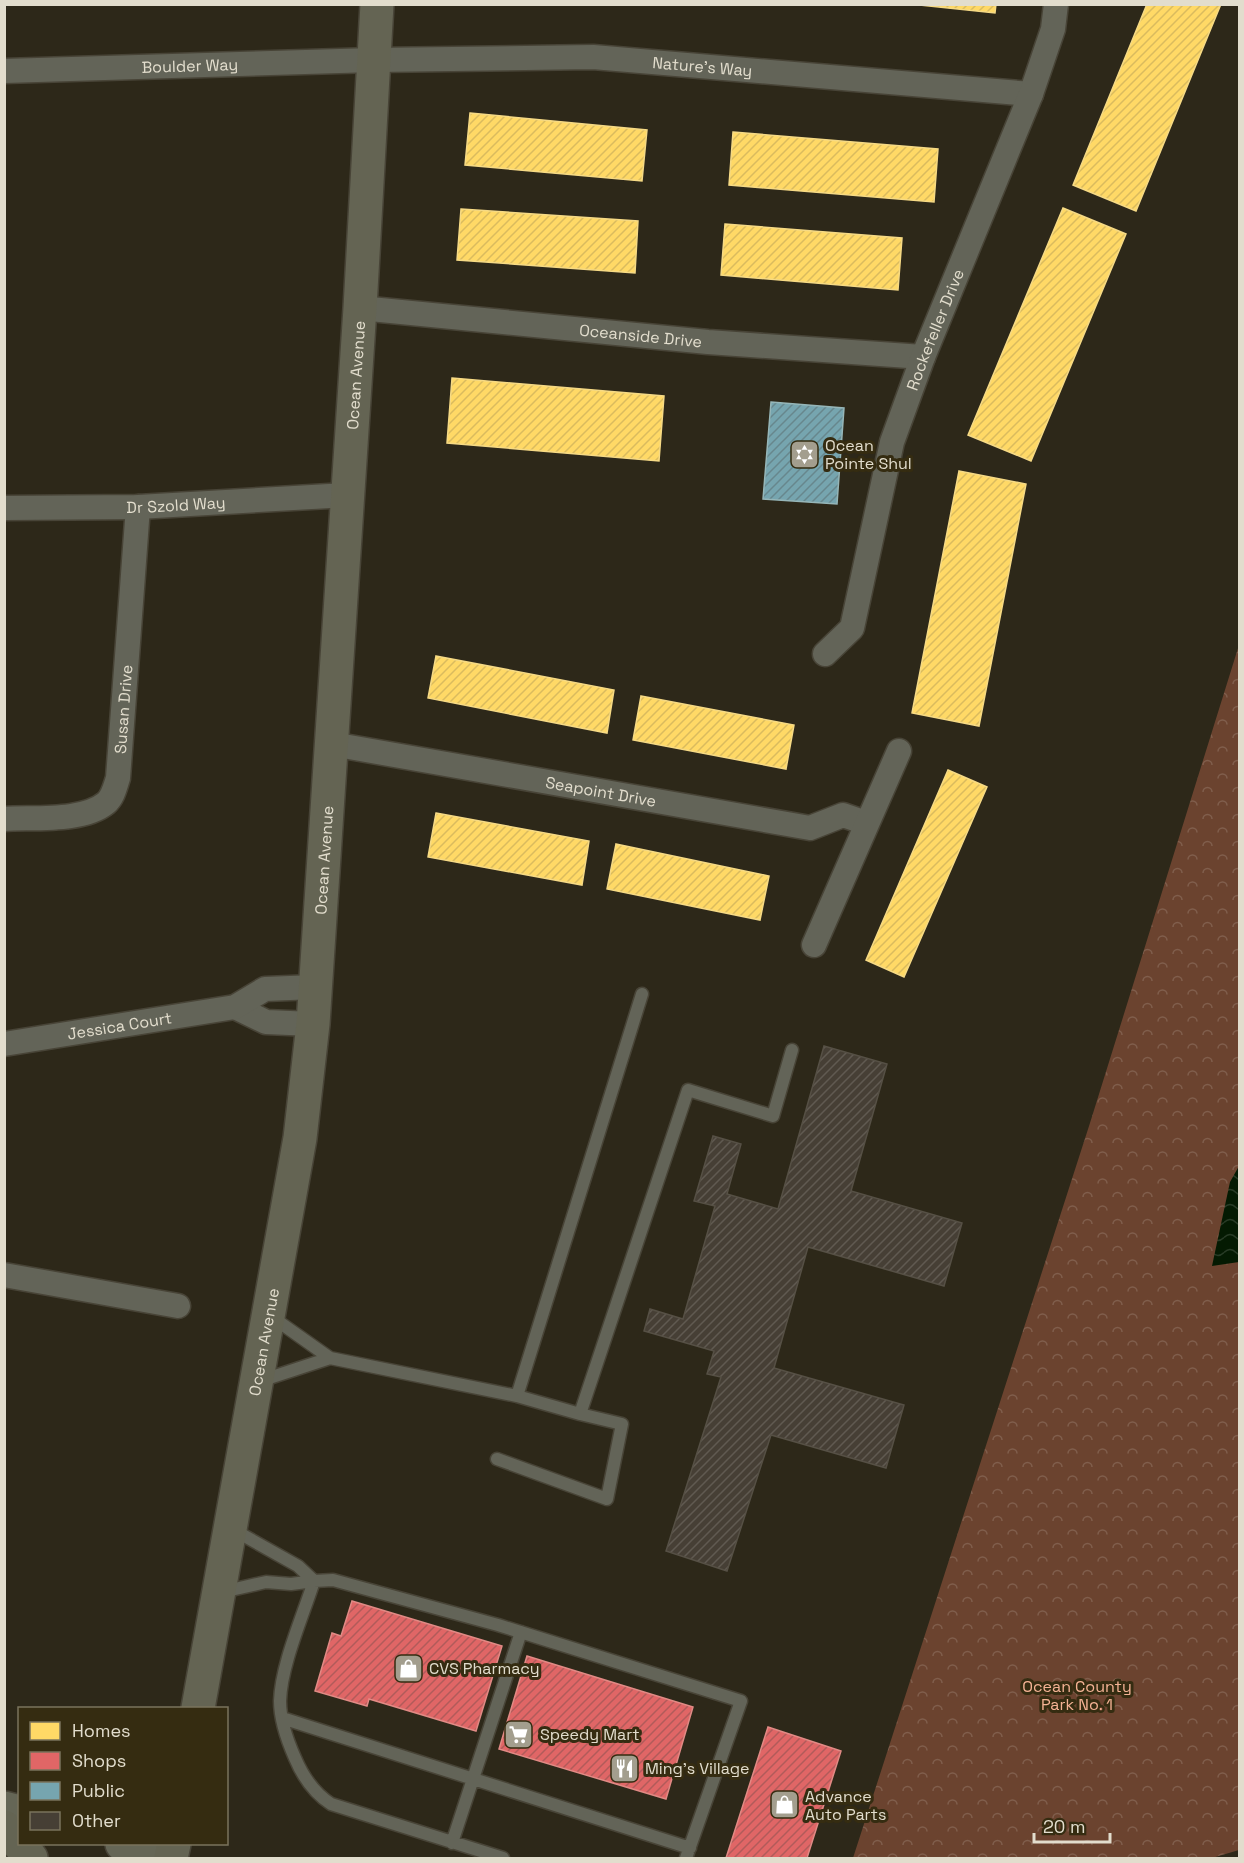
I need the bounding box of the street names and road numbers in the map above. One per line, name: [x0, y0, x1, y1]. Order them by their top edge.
street label: Nature's Way: [652, 52, 753, 81]
street label: Boulder Way: [141, 54, 239, 78]
street label: Rockefeller Drive: [902, 266, 969, 393]
street label: Oceanside Drive: [578, 319, 703, 352]
street label: Ocean Avenue: [342, 320, 370, 430]
street label: Dr Szold Way: [126, 492, 226, 518]
street label: Susan Drive: [110, 664, 137, 755]
street label: Seapoint Drive: [544, 772, 658, 812]
street label: Ocean Avenue: [310, 805, 338, 915]
street label: Jessica Court: [66, 1007, 173, 1045]
street label: Ocean Avenue: [244, 1286, 284, 1398]

